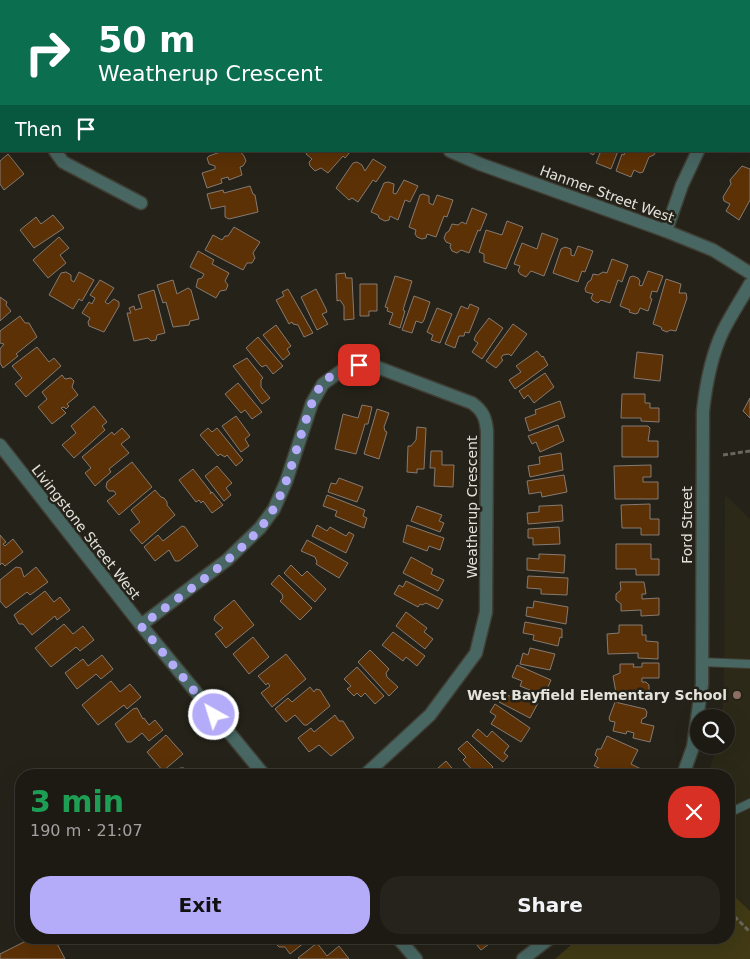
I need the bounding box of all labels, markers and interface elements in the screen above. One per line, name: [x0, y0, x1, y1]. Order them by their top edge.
icon: right: [15, 20, 80, 85]
text: 50 m: [98, 20, 195, 60]
text: Weatherup Crescent: [98, 61, 323, 86]
icon: arrive: [72, 115, 100, 143]
text: Then: [15, 118, 62, 140]
street label: Hanmer Street West: [538, 162, 677, 226]
pin: [338, 344, 380, 386]
icon: arrive: [345, 351, 373, 379]
street label: Weatherup Crescent: [464, 435, 480, 578]
street label: Livingstone Street West: [28, 462, 144, 603]
street label: Ford Street: [679, 486, 695, 564]
place label: West Bayfield Elementary School: [467, 687, 727, 703]
position arrow: [187, 688, 239, 740]
marker: West Bayfield Elementary School: [731, 689, 743, 701]
map controls: [690, 709, 735, 754]
button: search: [690, 709, 735, 754]
text: 3 min: [30, 784, 124, 819]
button: close: [668, 786, 720, 838]
text: 190 m · 21:07: [30, 821, 143, 840]
button: Exit: [30, 876, 370, 934]
button: Share: [380, 876, 720, 934]

